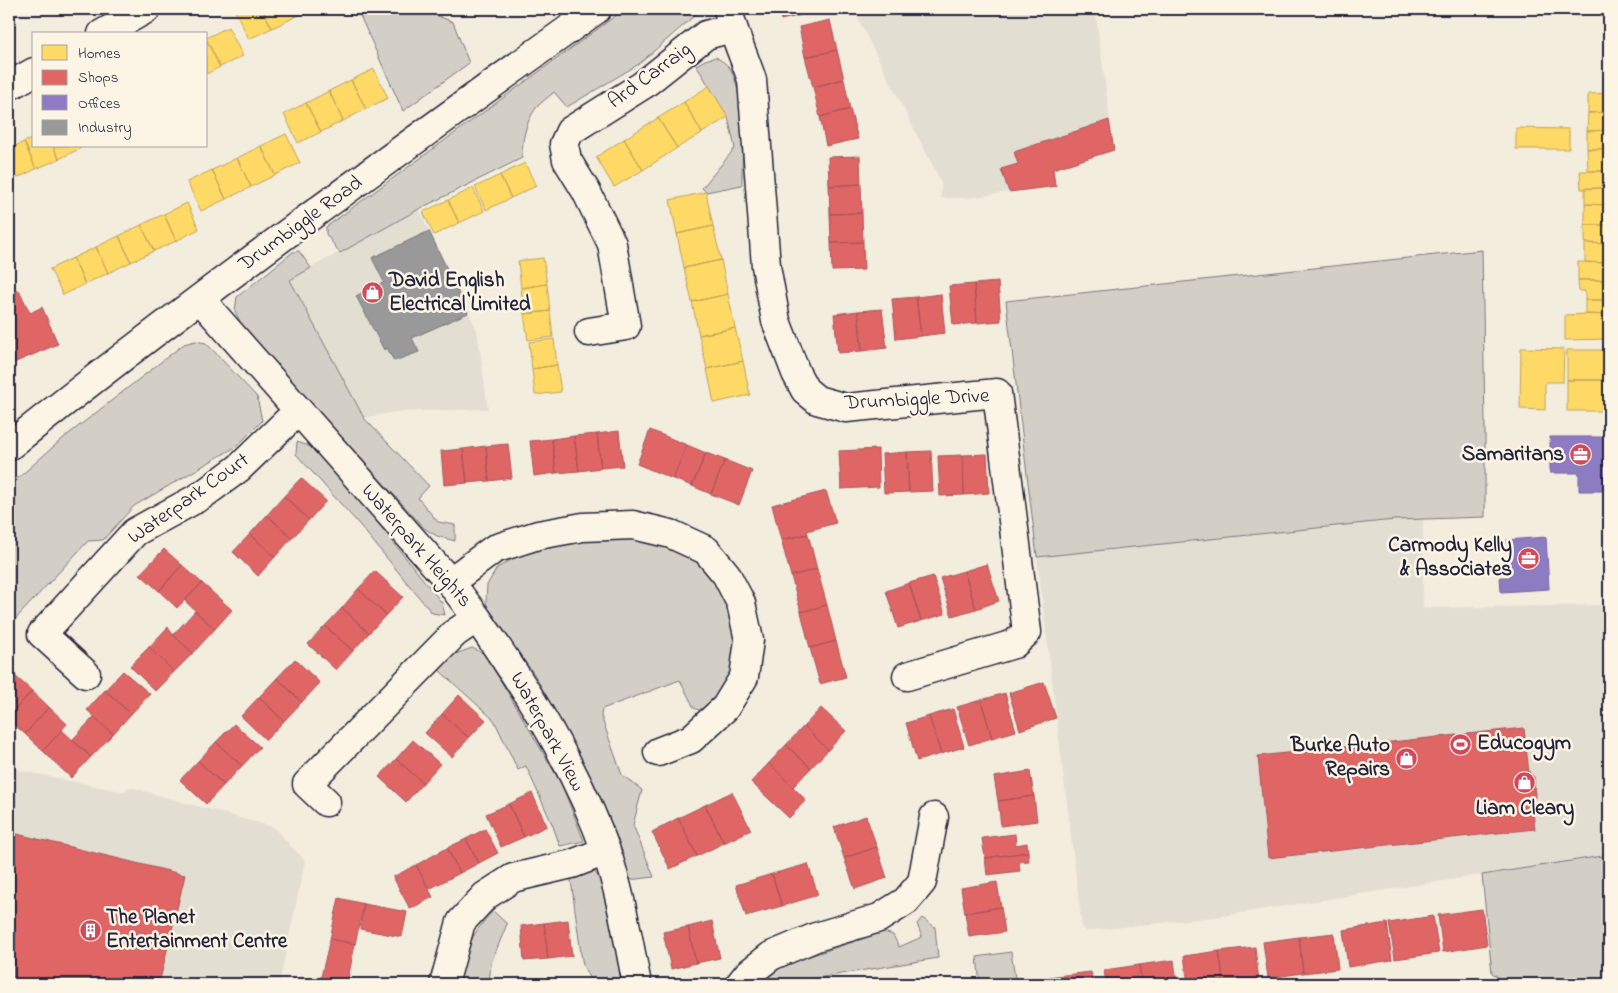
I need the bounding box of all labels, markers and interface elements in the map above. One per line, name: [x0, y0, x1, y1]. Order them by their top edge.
legend: [32, 32, 208, 148]
street label: Ard Carraig: [602, 35, 699, 118]
text: Homes: [78, 43, 121, 65]
text: Shops: [78, 67, 118, 89]
text: Offices: [78, 93, 120, 115]
text: Industry: [78, 117, 132, 140]
street label: Drumbiggle Road: [232, 169, 371, 282]
place label: David English Electrical Limited: [388, 266, 531, 320]
shop icon: David English Electrical Limited: [361, 281, 385, 305]
street label: Drumbiggle Drive: [843, 381, 991, 421]
place label: Samaritans: [1462, 440, 1564, 470]
office icon: Samaritans: [1568, 443, 1592, 467]
street label: Waterpark Court: [122, 446, 256, 552]
street label: Waterpark Heights: [352, 477, 479, 616]
place label: Carmody Kelly & Associates: [1388, 531, 1512, 585]
office icon: Carmody Kelly & Associates: [1516, 546, 1540, 570]
street label: Waterpark View: [502, 667, 592, 797]
place label: Educogym: [1477, 729, 1571, 761]
place label: Burke Auto Repairs: [1290, 731, 1390, 785]
sports icon: Educogym: [1449, 732, 1473, 756]
shop icon: Burke Auto Repairs: [1394, 746, 1418, 770]
shop icon: Liam Cleary: [1513, 770, 1537, 794]
place label: Liam Cleary: [1476, 794, 1575, 826]
place label: The Planet Entertainment Centre: [106, 903, 288, 957]
building icon: The Planet Entertainment Centre: [78, 918, 102, 942]

